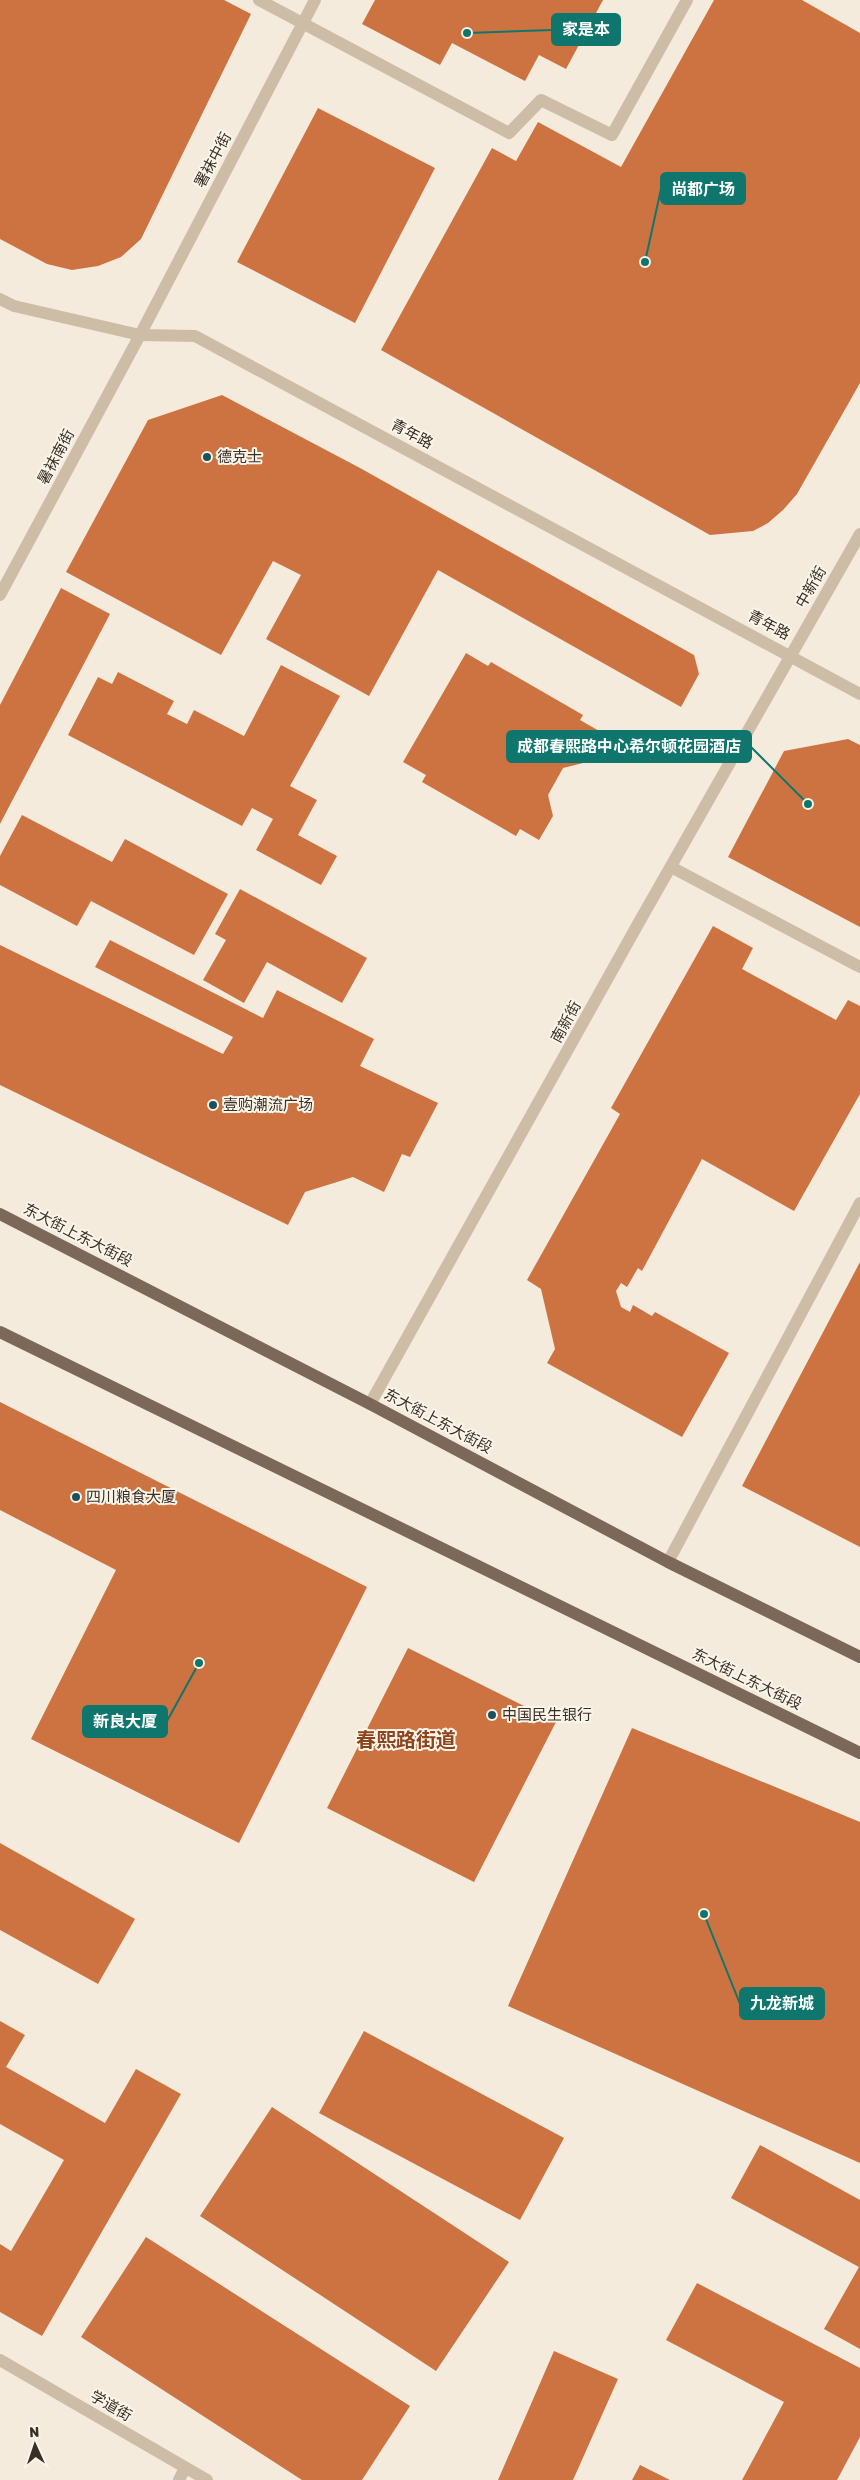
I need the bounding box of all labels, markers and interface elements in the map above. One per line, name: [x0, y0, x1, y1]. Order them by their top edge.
callout: 家是本: [552, 14, 620, 45]
text: 家是本: [562, 20, 610, 39]
street label: 署袜中街: [191, 129, 235, 191]
callout: 尚都广场: [661, 173, 745, 204]
text: 尚都广场: [671, 180, 735, 199]
street label: 青年路: [388, 415, 436, 453]
street label: 暑袜南街: [34, 426, 78, 488]
place label: 德克士: [217, 448, 262, 466]
marker: 德克士: [201, 451, 213, 463]
street label: 中新街: [792, 563, 830, 611]
street label: 青年路: [745, 606, 793, 644]
callout: 成都春熙路中心希尔顿花园酒店: [507, 731, 751, 762]
text: 成都春熙路中心希尔顿花园酒店: [517, 737, 741, 756]
street label: 南新街: [547, 998, 585, 1046]
place label: 壹购潮流广场: [223, 1096, 313, 1114]
marker: 壹购潮流广场: [207, 1099, 219, 1111]
street label: 东大街上东大街段: [20, 1200, 136, 1270]
street label: 东大街上东大街段: [381, 1385, 495, 1457]
place label: 四川粮食大厦: [86, 1488, 176, 1506]
marker: 四川粮食大厦: [70, 1491, 82, 1503]
street label: 东大街上东大街段: [689, 1645, 805, 1713]
callout: 新良大厦: [83, 1706, 167, 1737]
place label: 中国民生银行: [502, 1706, 592, 1724]
marker: 中国民生银行: [486, 1709, 498, 1721]
text: 新良大厦: [93, 1712, 157, 1731]
district label: 春熙路街道: [356, 1728, 456, 1752]
callout: 九龙新城: [740, 1988, 824, 2019]
text: 九龙新城: [750, 1994, 814, 2013]
street label: 学道街: [87, 2387, 135, 2425]
north arrow: [10, 2420, 60, 2470]
text: N: [29, 2424, 40, 2441]

